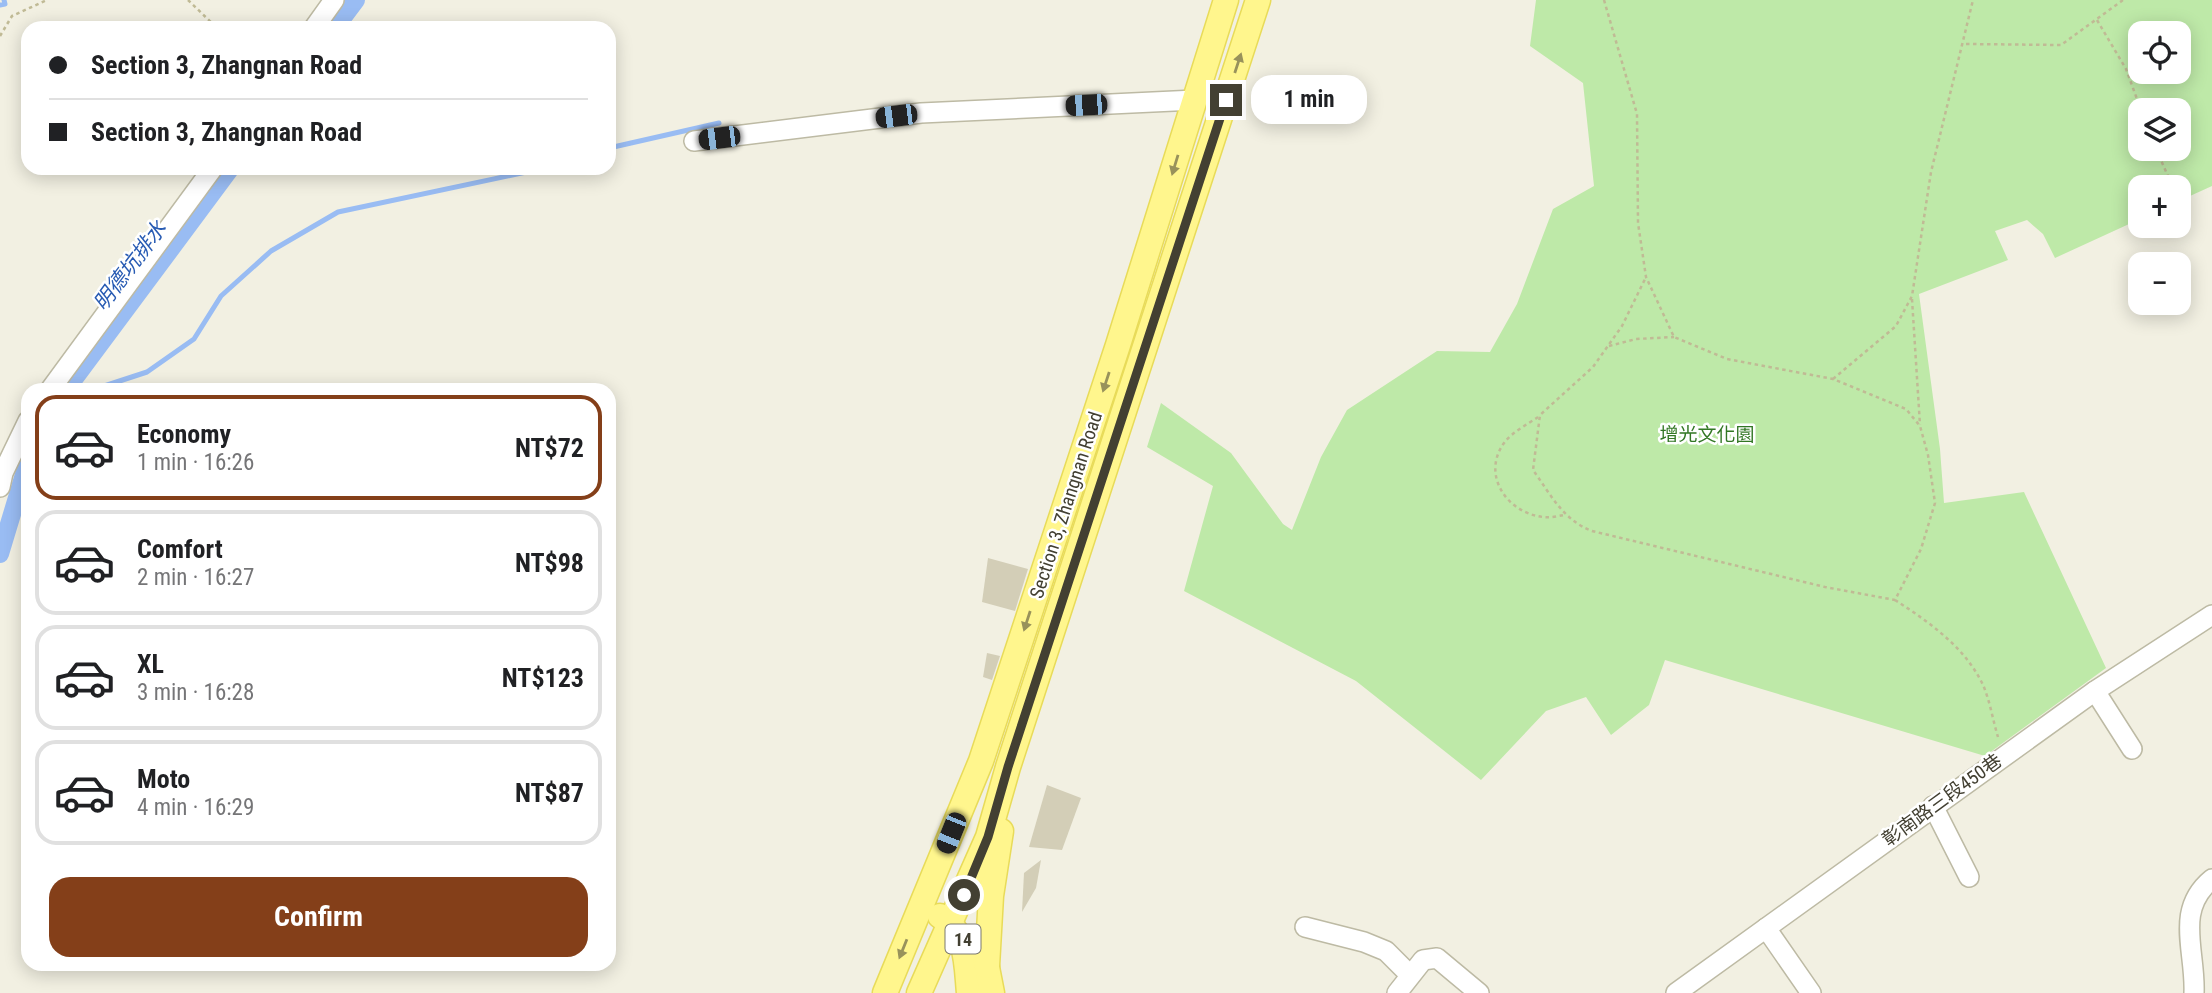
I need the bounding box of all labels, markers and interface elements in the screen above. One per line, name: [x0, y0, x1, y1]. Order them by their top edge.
map controls: [2128, 21, 2191, 315]
button: locate: [2128, 21, 2191, 84]
text: Section 3, Zhangnan Road: [91, 50, 362, 80]
one-way arrow: [1233, 52, 1243, 73]
callout: 1 min: [1250, 76, 1366, 124]
route end: [1210, 84, 1242, 116]
text: 1 min: [1283, 86, 1335, 113]
car: [1065, 93, 1108, 117]
button: layers: [2128, 98, 2191, 161]
car: [874, 103, 919, 129]
text: Section 3, Zhangnan Road: [91, 117, 362, 147]
car: [697, 125, 742, 151]
one-way arrow: [1169, 155, 1180, 176]
button: +: [2128, 175, 2191, 238]
water label: 明德坑排水: [89, 216, 172, 315]
button: −: [2128, 252, 2191, 315]
one-way arrow: [1100, 372, 1111, 393]
street label: Section 3, Zhangnan Road: [1025, 409, 1107, 601]
icon: car: [53, 416, 116, 479]
text: Economy: [137, 419, 231, 449]
park label: 增光文化園: [1659, 423, 1755, 446]
text: NT$72: [515, 433, 584, 463]
text: 1 min · 16:26: [137, 449, 254, 476]
icon: car: [53, 531, 116, 594]
text: Comfort: [137, 534, 223, 564]
text: NT$98: [515, 548, 584, 578]
text: 2 min · 16:27: [137, 564, 254, 591]
one-way arrow: [1021, 611, 1032, 632]
icon: car: [53, 646, 116, 709]
text: XL: [137, 649, 164, 679]
text: NT$123: [502, 663, 584, 693]
text: 3 min · 16:28: [137, 679, 254, 706]
street label: 彰南路三段450巷: [1878, 749, 2006, 851]
icon: car: [53, 761, 116, 824]
text: Moto: [137, 764, 190, 794]
text: NT$87: [515, 778, 584, 808]
text: 4 min · 16:29: [137, 794, 254, 821]
car: [934, 810, 969, 856]
button: Confirm: [49, 877, 588, 957]
route start: [948, 879, 980, 911]
road number: 14: [946, 924, 981, 954]
one-way arrow: [898, 938, 909, 959]

